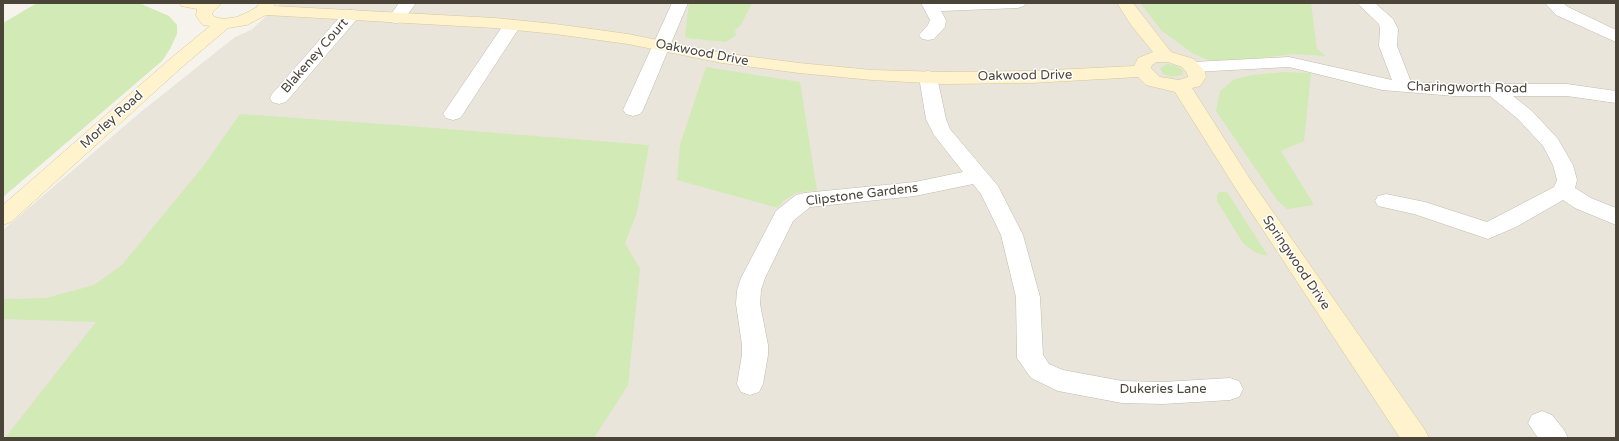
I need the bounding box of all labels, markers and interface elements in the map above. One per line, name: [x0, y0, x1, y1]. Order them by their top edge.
street label: Blakeney Court: [278, 15, 352, 97]
street label: Oakwood Drive: [654, 36, 750, 70]
street label: Oakwood Drive: [978, 67, 1072, 85]
street label: Charingworth Road: [1407, 79, 1527, 97]
street label: Morley Road: [77, 88, 147, 152]
street label: Clipstone Gardens: [805, 180, 919, 210]
street label: Springwood Drive: [1259, 213, 1333, 313]
street label: Dukeries Lane: [1119, 382, 1207, 398]

